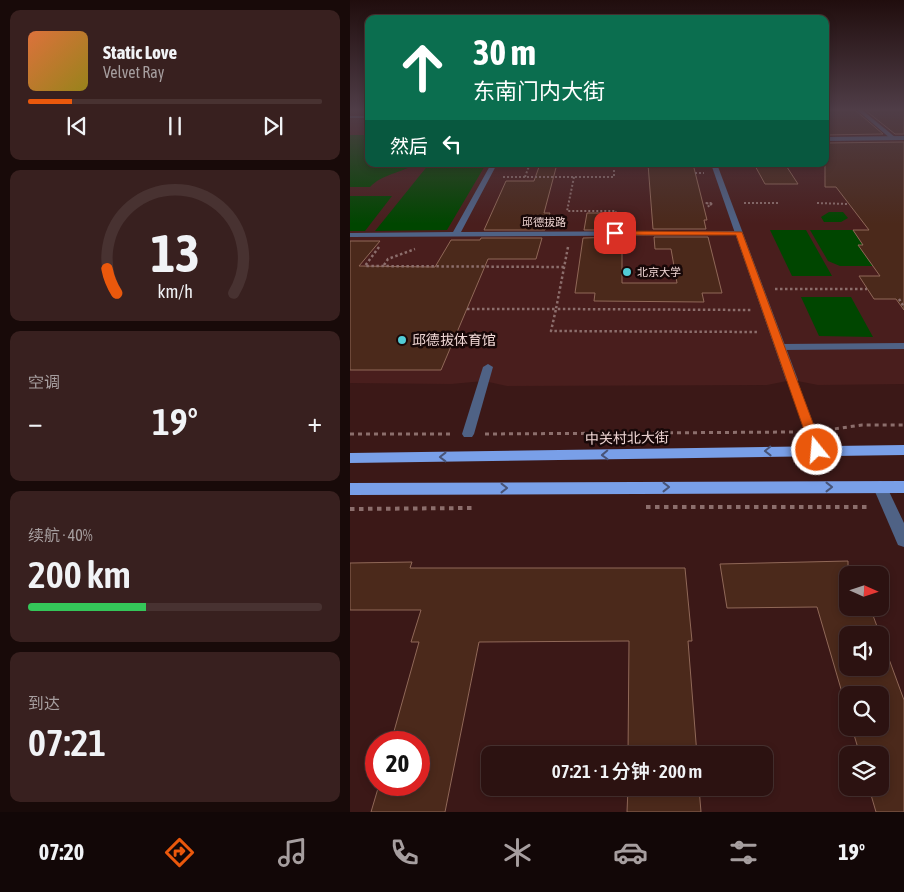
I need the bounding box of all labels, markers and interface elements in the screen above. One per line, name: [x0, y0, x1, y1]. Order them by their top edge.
text: 30 m: [473, 32, 536, 72]
icon: ahead: [390, 35, 455, 100]
text: Static Love: [103, 41, 177, 63]
text: Velvet Ray: [103, 63, 164, 81]
text: 东南门内大街: [473, 78, 605, 104]
icon: previous: [63, 112, 91, 140]
icon: pause: [161, 112, 189, 140]
icon: next: [259, 112, 287, 140]
icon: left: [438, 130, 466, 158]
text: 然后: [390, 135, 428, 157]
pin: [594, 212, 636, 254]
street label: 邱德拔路: [522, 216, 566, 228]
icon: arrive: [601, 219, 629, 247]
text: 13: [151, 223, 199, 283]
marker: 北京大学: [621, 266, 633, 278]
place label: 北京大学: [637, 266, 681, 278]
text: km/h: [157, 281, 193, 302]
place label: 邱德拔体育馆: [412, 332, 496, 348]
marker: 邱德拔体育馆: [396, 334, 408, 346]
text: 空调: [28, 373, 60, 391]
text: 19°: [152, 400, 198, 443]
text: −: [28, 406, 43, 438]
text: +: [307, 406, 322, 438]
position arrow: [790, 423, 842, 475]
street label: 中关村北大街: [585, 429, 669, 447]
one-way arrow: [764, 446, 772, 457]
one-way arrow: [601, 450, 609, 460]
one-way arrow: [439, 452, 446, 462]
one-way arrow: [662, 482, 670, 493]
one-way arrow: [825, 482, 833, 492]
one-way arrow: [500, 483, 508, 493]
text: 续航 · 40%: [28, 526, 93, 544]
text: 200 km: [28, 553, 131, 596]
north arrow: [839, 566, 889, 616]
map controls: [839, 566, 889, 796]
button: sound: [839, 626, 889, 676]
button: search: [839, 686, 889, 736]
text: 到达: [28, 694, 60, 712]
text: 07:21: [28, 721, 106, 764]
speed limit sign: 20: [365, 731, 430, 796]
button: layers: [839, 746, 889, 796]
text: 07:21 · 1 分钟 · 200 m: [552, 760, 702, 782]
icon: directions: [162, 835, 197, 870]
icon: music: [275, 835, 310, 870]
icon: phone: [387, 835, 422, 870]
icon: climate: [500, 835, 535, 870]
icon: car: [613, 835, 648, 870]
icon: filters: [726, 835, 761, 870]
text: 07:20: [39, 839, 84, 865]
text: 19°: [838, 839, 865, 865]

